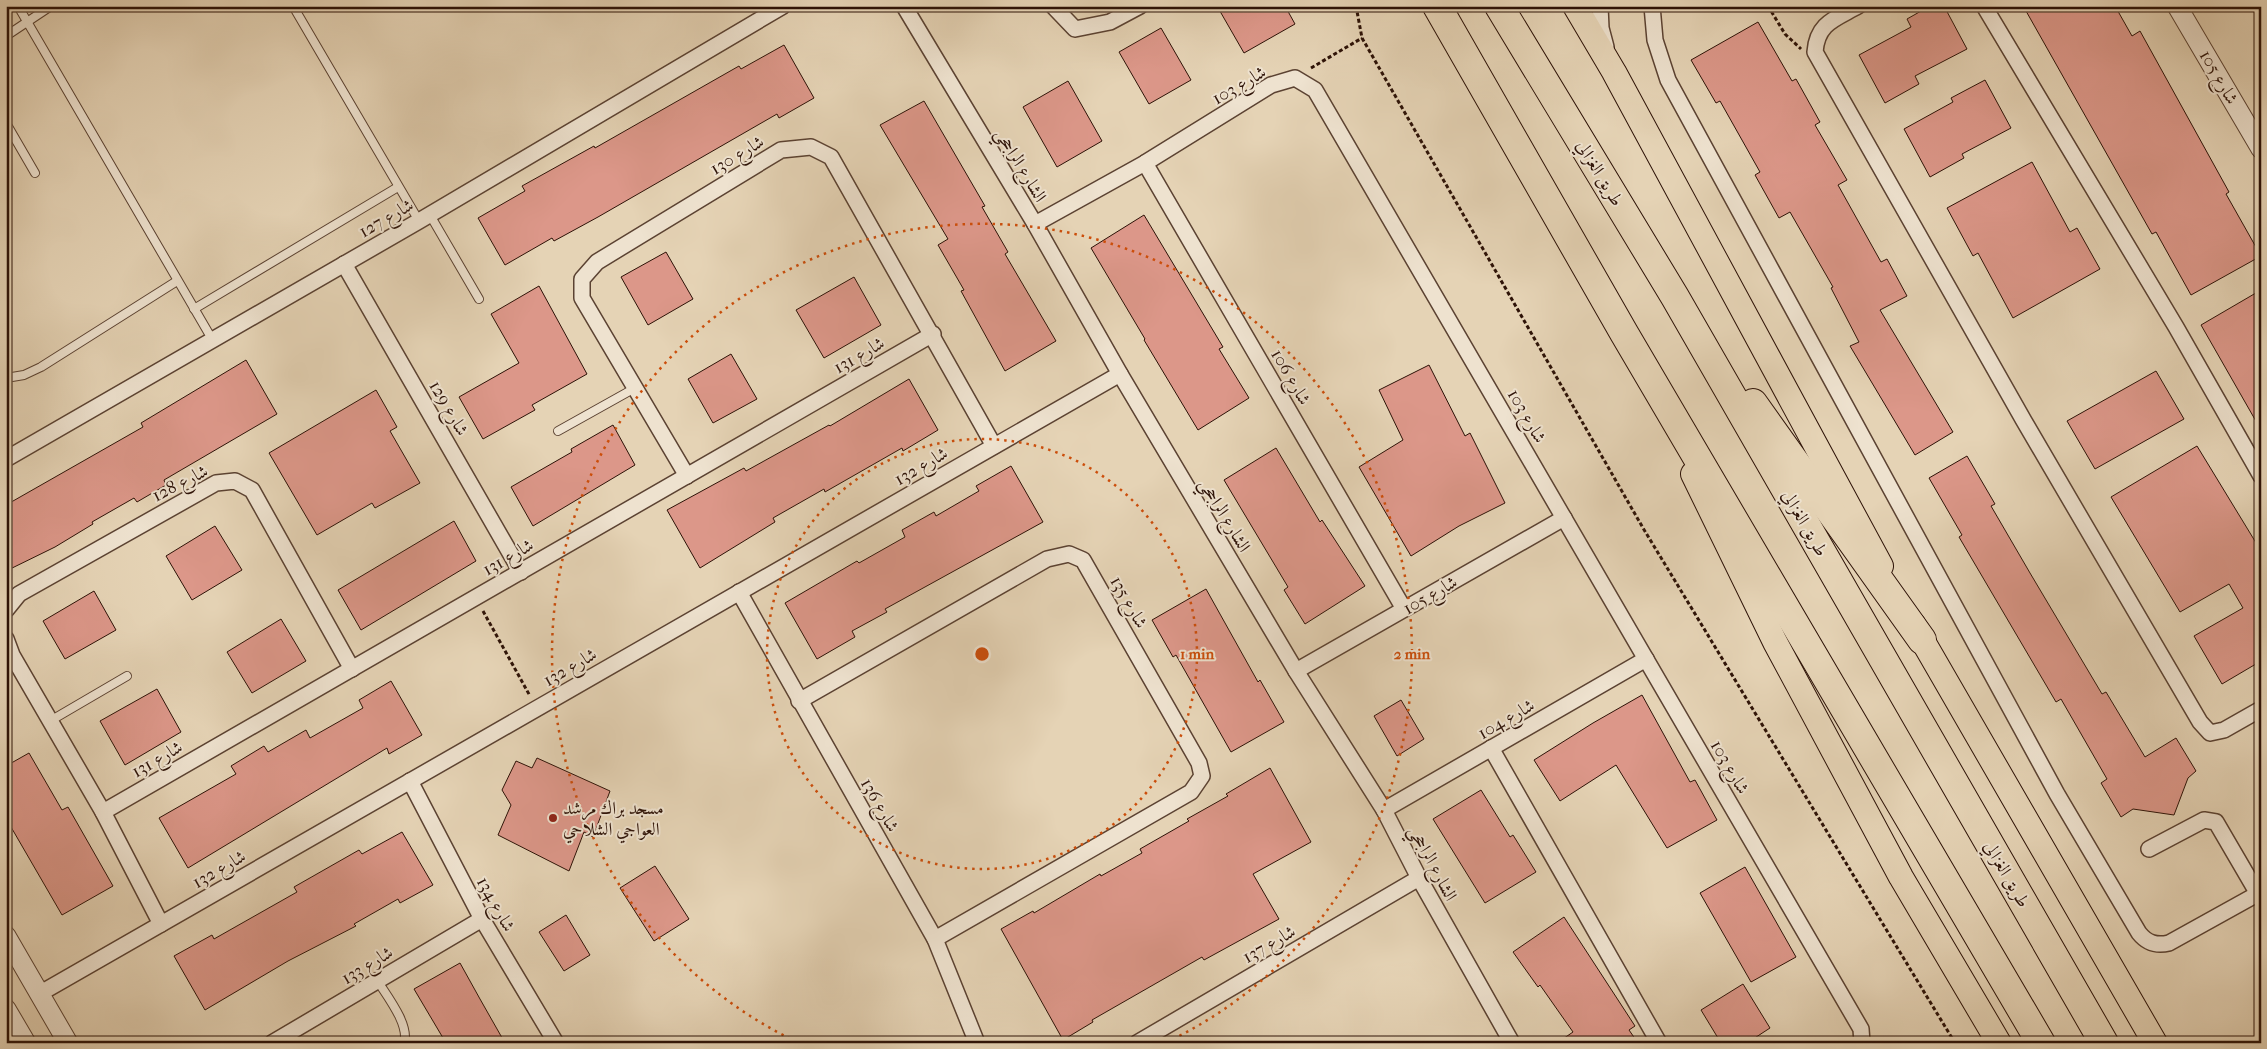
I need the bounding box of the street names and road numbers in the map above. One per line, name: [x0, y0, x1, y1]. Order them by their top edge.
street label: شارع 105: [2191, 46, 2242, 110]
street label: شارع 103: [1209, 62, 1272, 113]
street label: الشارع الراجحي: [985, 125, 1051, 209]
street label: شارع 130: [707, 131, 770, 183]
street label: طريق الغزالي: [1568, 136, 1627, 212]
street label: شارع 127: [355, 194, 419, 246]
street label: شارع 131: [830, 333, 890, 382]
street label: شارع 106: [1263, 346, 1315, 411]
street label: شارع 129: [421, 377, 473, 442]
street label: شارع 103: [1499, 386, 1550, 449]
street label: شارع 132: [891, 443, 954, 494]
street label: شارع 128: [149, 461, 213, 510]
street label: الشارع الراجحي: [1189, 475, 1255, 559]
street label: طريق الغزالي: [1774, 486, 1832, 562]
street label: شارع 131: [479, 535, 539, 584]
street label: شارع 135: [1102, 572, 1152, 634]
street label: شارع 105: [1399, 572, 1463, 623]
street label: شارع 132: [540, 644, 603, 695]
street label: شارع 104: [1474, 695, 1540, 747]
street label: شارع 131: [128, 737, 188, 786]
street label: شارع 103: [1702, 737, 1753, 800]
street label: شارع 136: [852, 775, 903, 838]
street label: الشارع الراجحي: [1399, 822, 1461, 907]
street label: طريق الغزالي: [1976, 837, 2034, 913]
street label: شارع 132: [189, 846, 252, 897]
street label: شارع 134: [468, 873, 519, 937]
street label: شارع 137: [1239, 921, 1301, 971]
street label: شارع 133: [338, 942, 399, 992]

